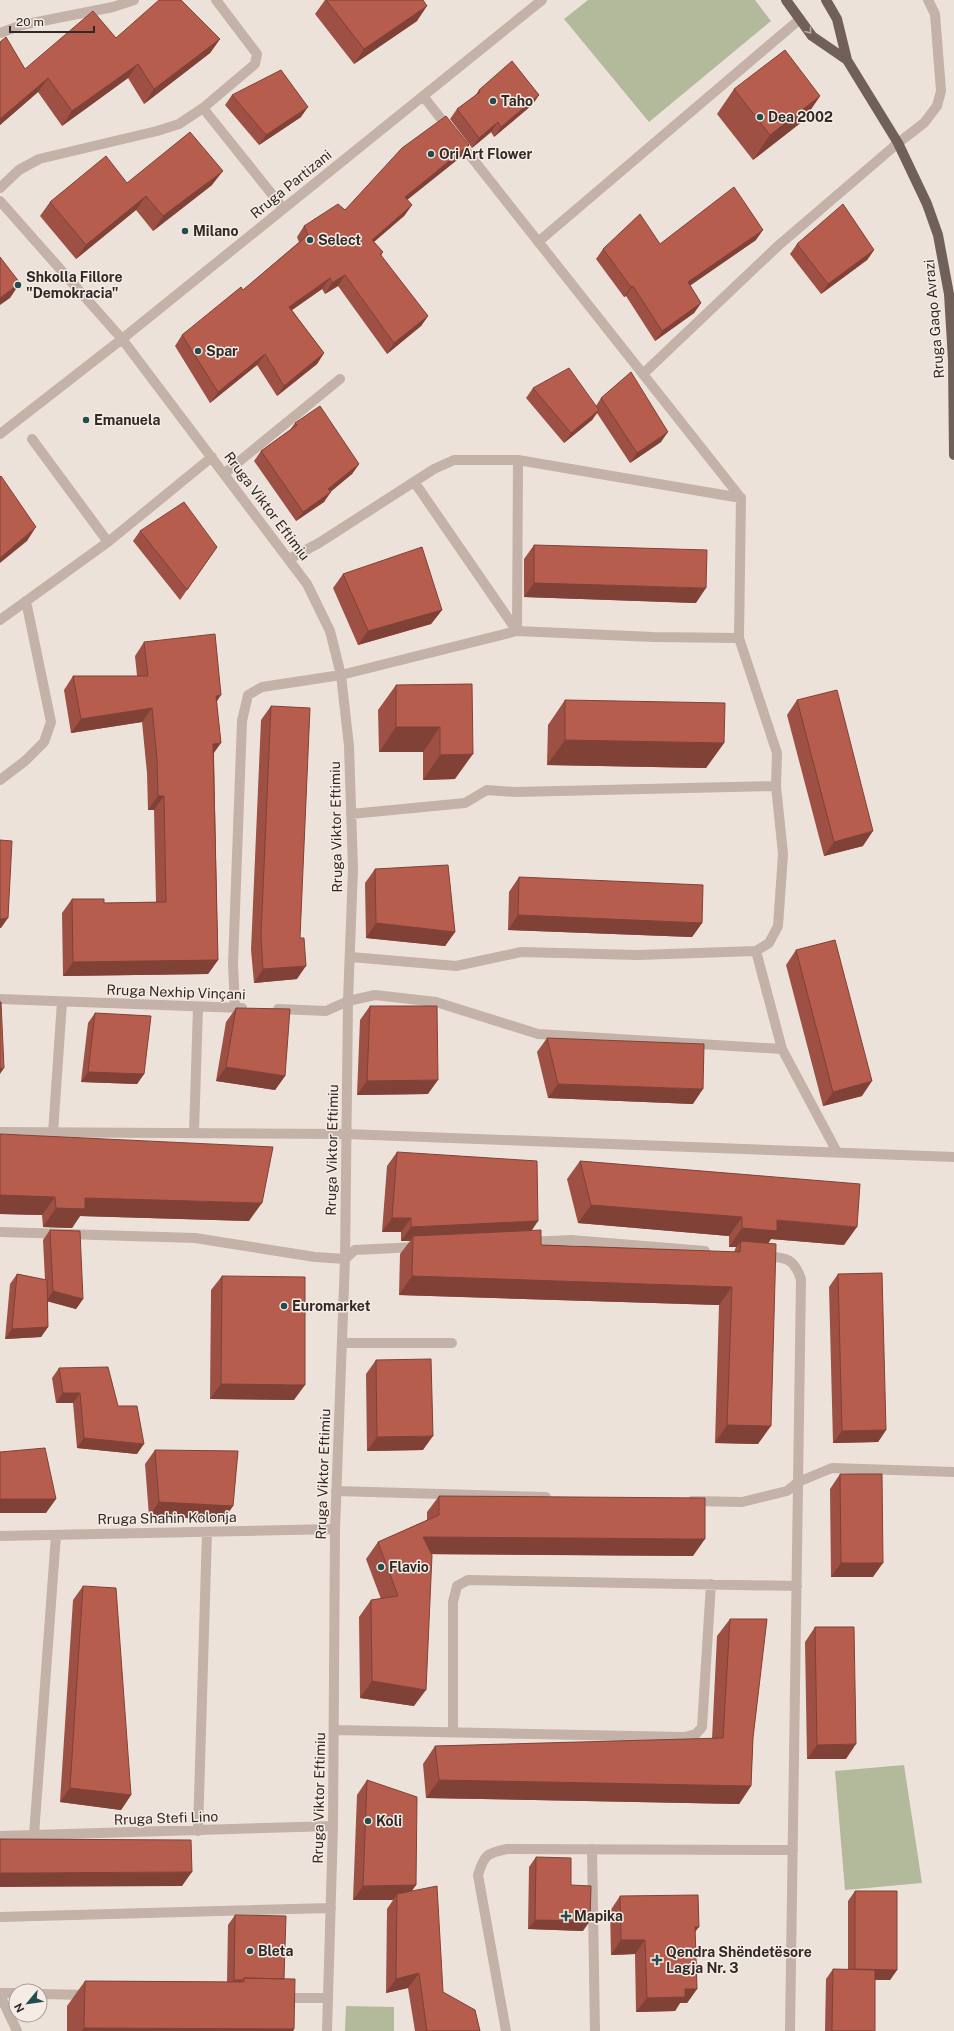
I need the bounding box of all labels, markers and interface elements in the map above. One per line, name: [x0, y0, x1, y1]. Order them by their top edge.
scale bar: [10, 8, 94, 34]
text: 20 m: [16, 15, 44, 29]
one-way arrow: [805, 27, 812, 34]
place label: Taho: [501, 93, 533, 109]
marker: Taho: [488, 96, 498, 106]
place label: Dea 2002: [768, 109, 833, 125]
marker: Dea 2002: [755, 112, 765, 122]
place label: Ori Art Flower: [439, 146, 533, 162]
street label: Rruga Partizani: [247, 147, 335, 221]
marker: Ori Art Flower: [426, 149, 436, 159]
place label: Milano: [193, 223, 238, 239]
marker: Milano: [180, 226, 190, 236]
place label: Select: [318, 232, 361, 248]
marker: Select: [305, 235, 315, 245]
street label: Rruga Gaqo Avrazi: [921, 259, 947, 379]
place label: Shkolla Fillore "Demokracia": [26, 269, 123, 301]
marker: Shkolla Fillore "Demokracia": [13, 280, 23, 290]
place label: Spar: [206, 343, 238, 359]
marker: Spar: [193, 346, 203, 356]
place label: Emanuela: [94, 412, 160, 428]
marker: Emanuela: [81, 415, 91, 425]
street label: Rruga Viktor Eftimiu: [221, 449, 313, 563]
street label: Rruga Viktor Eftimiu: [327, 761, 345, 893]
street label: Rruga Nexhip Vinçani: [106, 982, 246, 1002]
street label: Rruga Viktor Eftimiu: [323, 1084, 341, 1216]
place label: Euromarket: [292, 1298, 371, 1314]
marker: Euromarket: [279, 1301, 289, 1311]
street label: Rruga Viktor Eftimiu: [313, 1408, 333, 1540]
street label: Rruga Shahin Kolonja: [97, 1509, 237, 1527]
place label: Flavio: [389, 1559, 429, 1575]
marker: Flavio: [376, 1562, 386, 1572]
street label: Rruga Viktor Eftimiu: [310, 1732, 328, 1864]
street label: Rruga Stefi Lino: [113, 1808, 219, 1828]
place label: Koli: [376, 1813, 402, 1829]
marker: Koli: [363, 1816, 373, 1826]
place label: Mapika: [574, 1908, 623, 1924]
marker: Mapika: [561, 1911, 571, 1921]
place label: Bleta: [258, 1943, 293, 1959]
place label: Qendra Shëndetësore Lagja Nr. 3: [666, 1944, 812, 1976]
marker: Bleta: [245, 1946, 255, 1956]
marker: Qendra Shëndetësore Lagja Nr. 3: [651, 1954, 663, 1966]
north arrow: [8, 1983, 48, 2023]
text: N: [12, 2001, 27, 2015]

